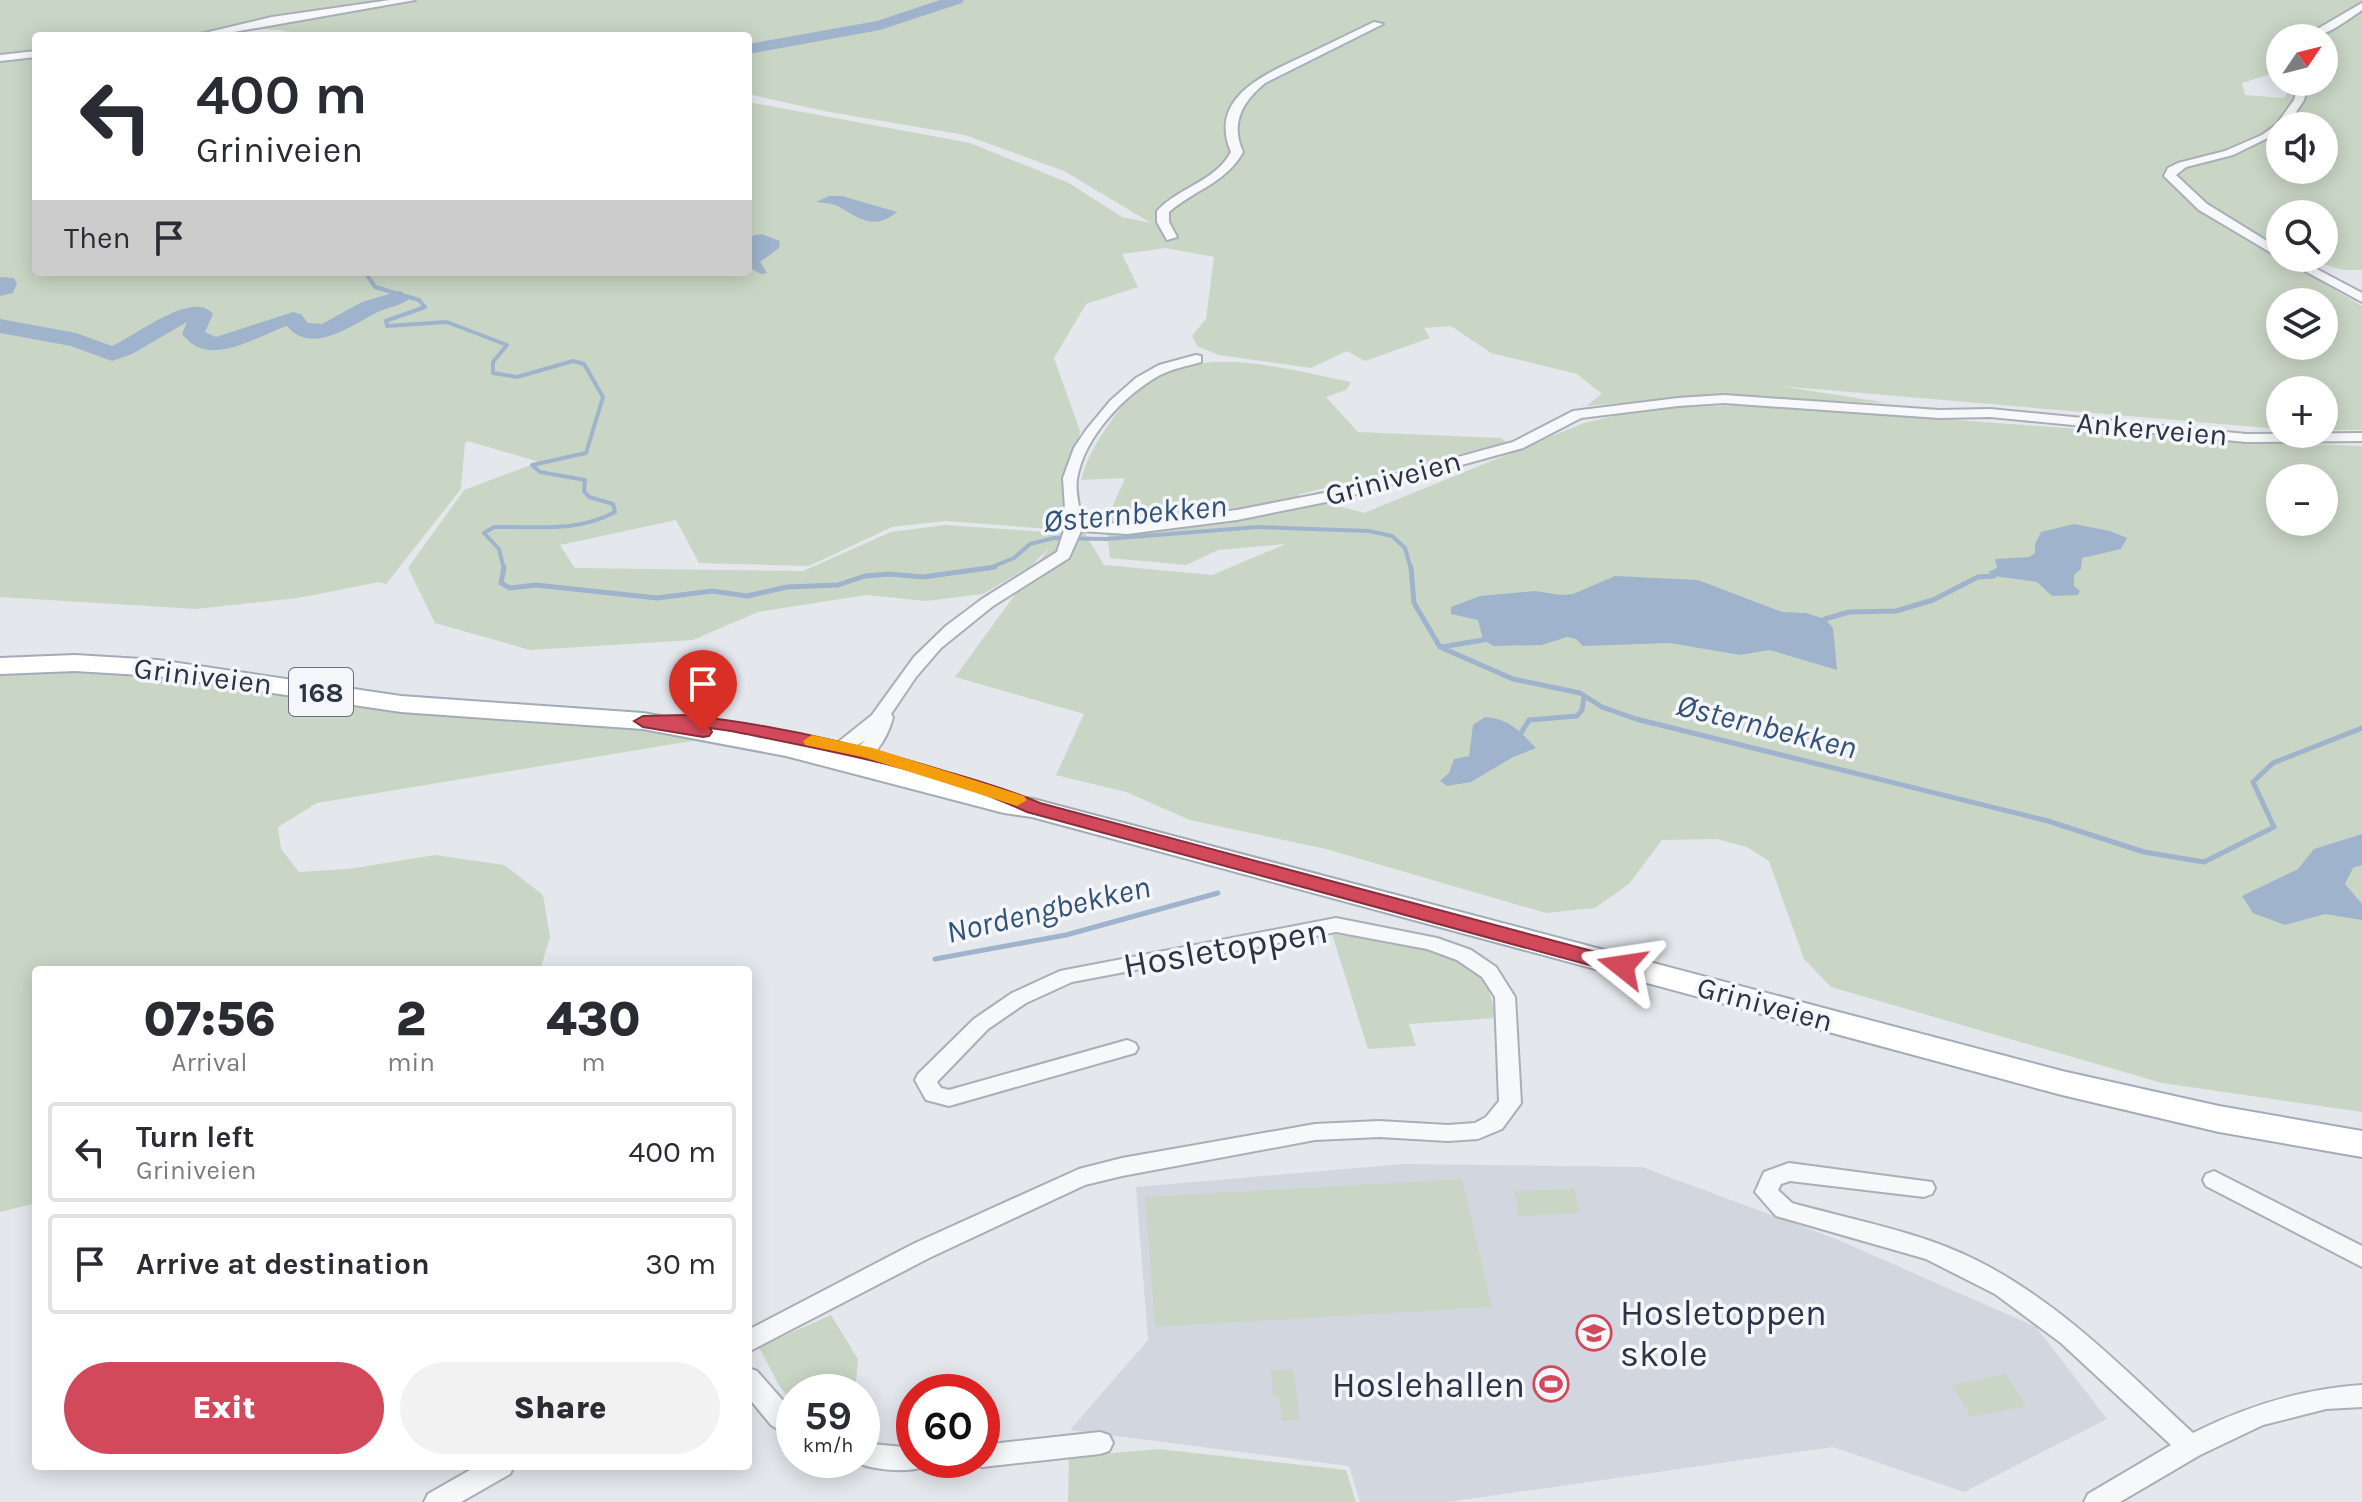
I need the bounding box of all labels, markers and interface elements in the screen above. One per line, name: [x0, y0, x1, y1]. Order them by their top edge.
north arrow: [2266, 24, 2338, 96]
map controls: [2266, 24, 2338, 536]
text: 400 m: [196, 62, 367, 127]
icon: left: [64, 64, 168, 168]
button: sound: [2266, 112, 2338, 184]
text: Griniveien: [196, 129, 363, 171]
button: search: [2266, 200, 2338, 272]
icon: arrive: [147, 216, 191, 260]
text: Then: [64, 220, 131, 256]
button: layers: [2266, 288, 2338, 360]
button: +: [2266, 376, 2338, 448]
street label: Ankerveien: [2075, 404, 2229, 454]
street label: Griniveien: [1321, 443, 1465, 513]
button: −: [2266, 464, 2338, 536]
water label: Østernbekken: [1042, 487, 1228, 540]
street label: Griniveien: [132, 650, 274, 702]
pin: [669, 650, 737, 732]
icon: arrive: [681, 662, 725, 706]
road number: 168: [289, 668, 353, 716]
water label: Østernbekken: [1673, 686, 1861, 767]
water label: Nordengbekken: [942, 868, 1154, 951]
street label: Hosletoppen: [1120, 909, 1331, 987]
position arrow: [1580, 924, 1664, 1008]
street label: Griniveien: [1693, 969, 1837, 1039]
text: 07:56: [143, 991, 276, 1047]
text: 2: [396, 991, 426, 1047]
text: 430: [546, 991, 641, 1047]
text: Arrival: [171, 1047, 248, 1078]
text: min: [387, 1047, 435, 1078]
text: m: [581, 1047, 606, 1078]
text: Turn left: [136, 1119, 254, 1155]
icon: left: [68, 1130, 112, 1174]
text: 400 m: [628, 1134, 716, 1170]
text: Griniveien: [136, 1155, 257, 1186]
icon: arrive: [68, 1242, 112, 1286]
text: Arrive at destination: [136, 1246, 430, 1282]
text: 30 m: [645, 1246, 716, 1282]
place label: Hosletoppen skole: [1620, 1292, 1827, 1375]
school or university icon: Hosletoppen skole: [1575, 1314, 1613, 1352]
button: Exit: [64, 1362, 384, 1454]
button: Share: [400, 1362, 720, 1454]
place label: Hoslehallen: [1332, 1364, 1525, 1406]
sports icon: Hoslehallen: [1532, 1365, 1570, 1403]
speed limit sign: 60: [896, 1374, 1000, 1478]
text: 59: [804, 1392, 852, 1439]
text: km/h: [803, 1434, 853, 1457]

